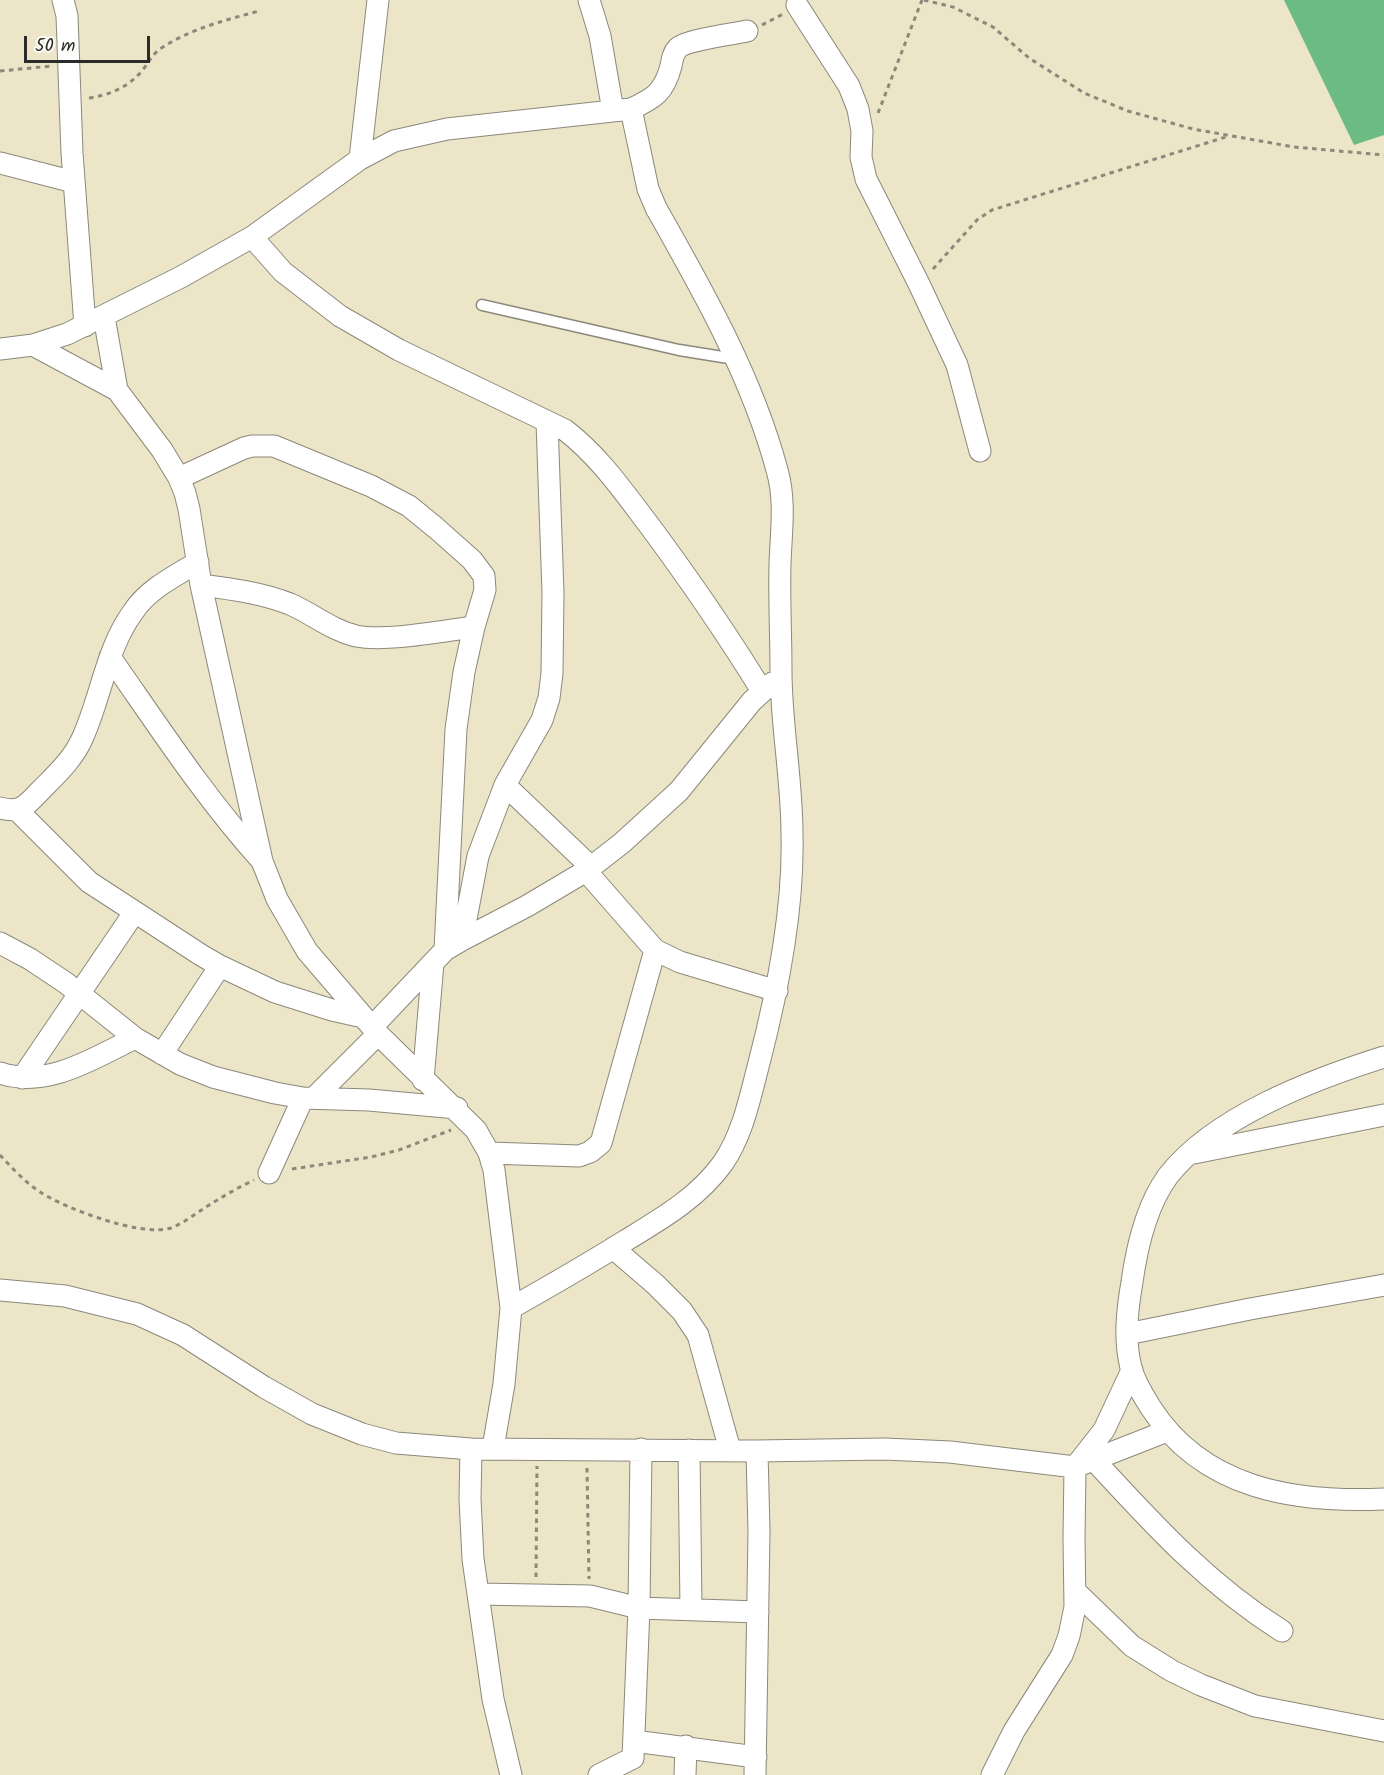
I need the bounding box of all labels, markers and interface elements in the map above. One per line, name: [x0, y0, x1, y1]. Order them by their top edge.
scale bar: [27, 24, 153, 62]
text: 50 m: [35, 32, 75, 61]

